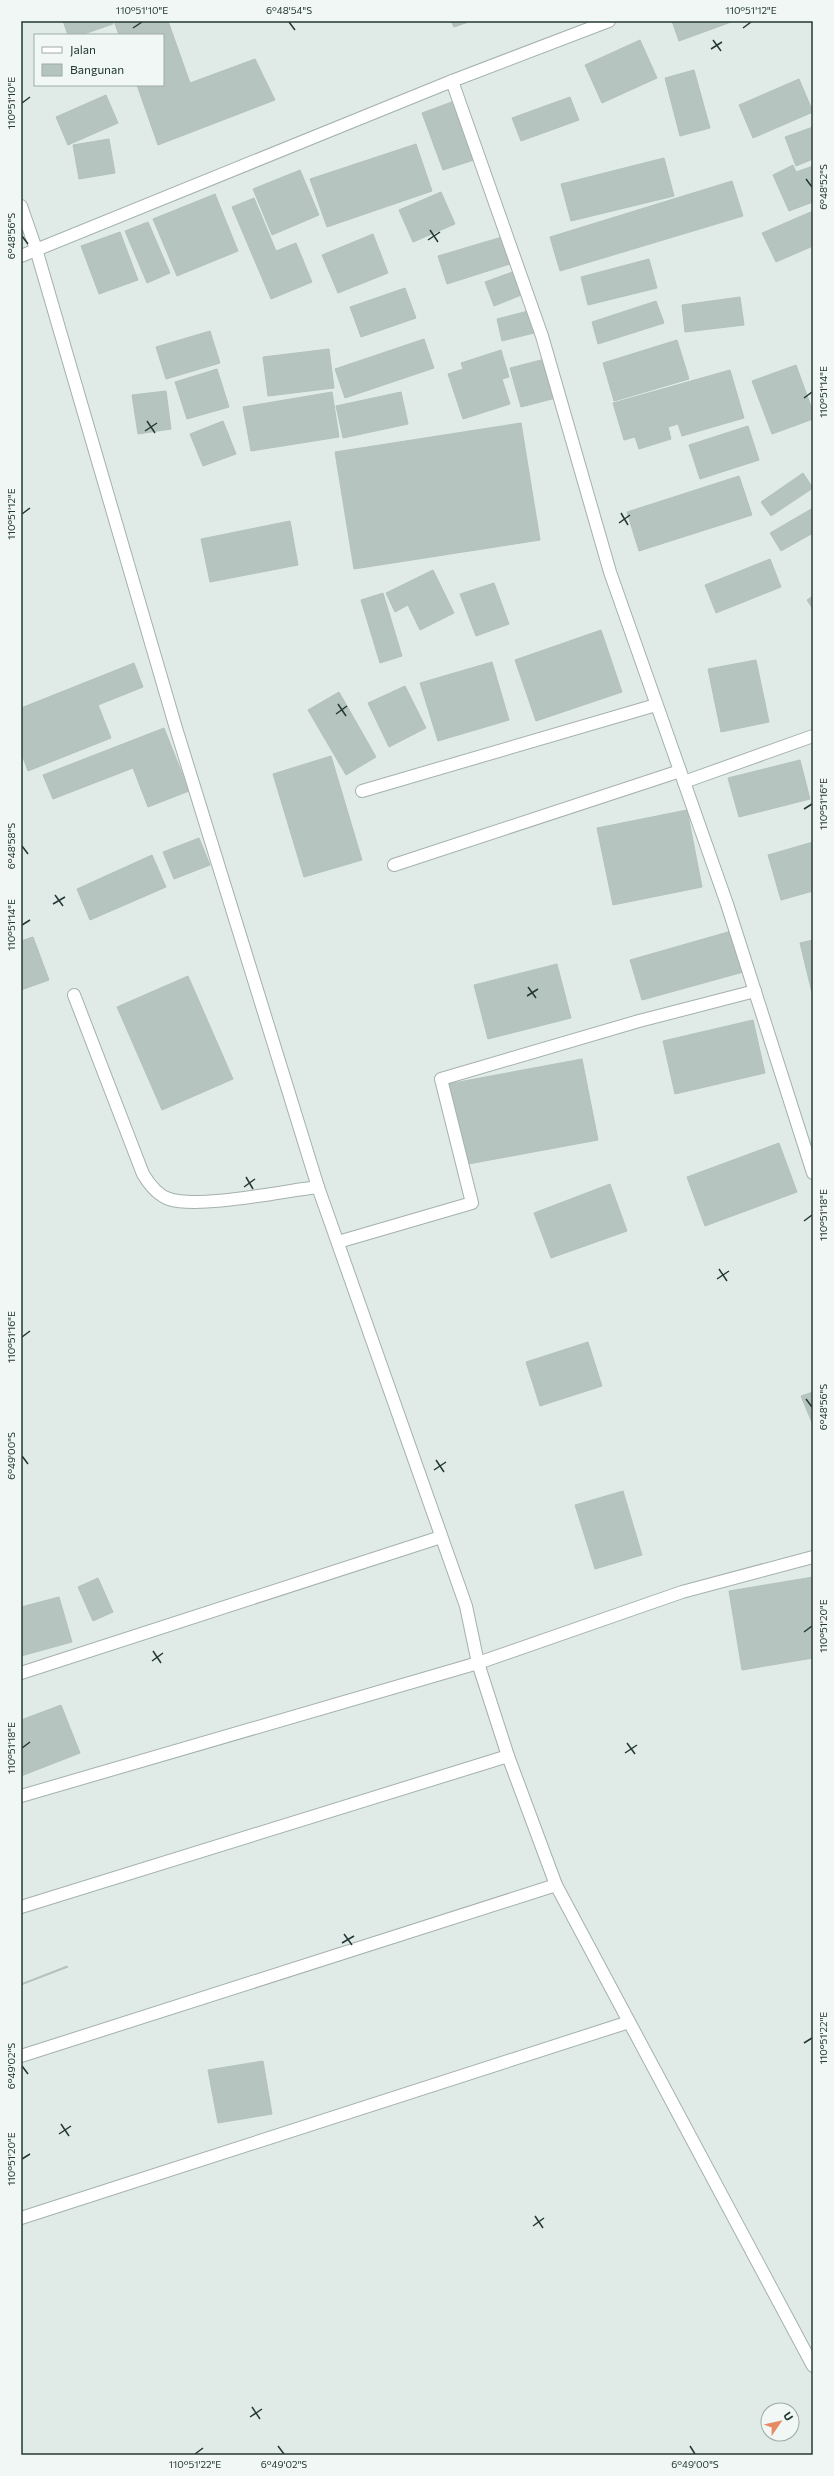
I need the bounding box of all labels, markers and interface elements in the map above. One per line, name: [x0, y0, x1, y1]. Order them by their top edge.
text: 110°51'10"E: [116, 4, 168, 16]
text: 6°48'54"S: [266, 4, 312, 16]
text: 110°51'12"E: [725, 4, 777, 16]
legend: [34, 34, 164, 86]
text: Jalan: [70, 42, 96, 57]
text: Bangunan: [70, 62, 124, 76]
text: 110°51'10"E: [5, 77, 17, 129]
text: 6°48'52"S: [817, 164, 829, 210]
text: 6°48'56"S: [5, 213, 17, 259]
text: 110°51'14"E: [817, 366, 829, 418]
text: 110°51'12"E: [5, 488, 17, 540]
text: 110°51'16"E: [817, 778, 829, 830]
text: 6°48'58"S: [5, 823, 17, 869]
text: 110°51'14"E: [5, 899, 17, 951]
text: 110°51'18"E: [817, 1189, 829, 1241]
text: 110°51'16"E: [5, 1311, 17, 1363]
text: 6°48'56"S: [817, 1384, 829, 1430]
text: 6°49'00"S: [5, 1432, 17, 1480]
text: 110°51'20"E: [817, 1599, 829, 1653]
text: 110°51'18"E: [5, 1722, 17, 1774]
text: 110°51'22"E: [817, 2012, 829, 2064]
text: 6°49'02"S: [5, 2043, 17, 2089]
text: 110°51'20"E: [5, 2132, 17, 2186]
north arrow: [760, 2402, 800, 2442]
text: U: [781, 2409, 796, 2423]
text: 110°51'22"E: [169, 2458, 221, 2470]
text: 6°49'02"S: [261, 2458, 307, 2470]
text: 6°49'00"S: [671, 2458, 719, 2470]

